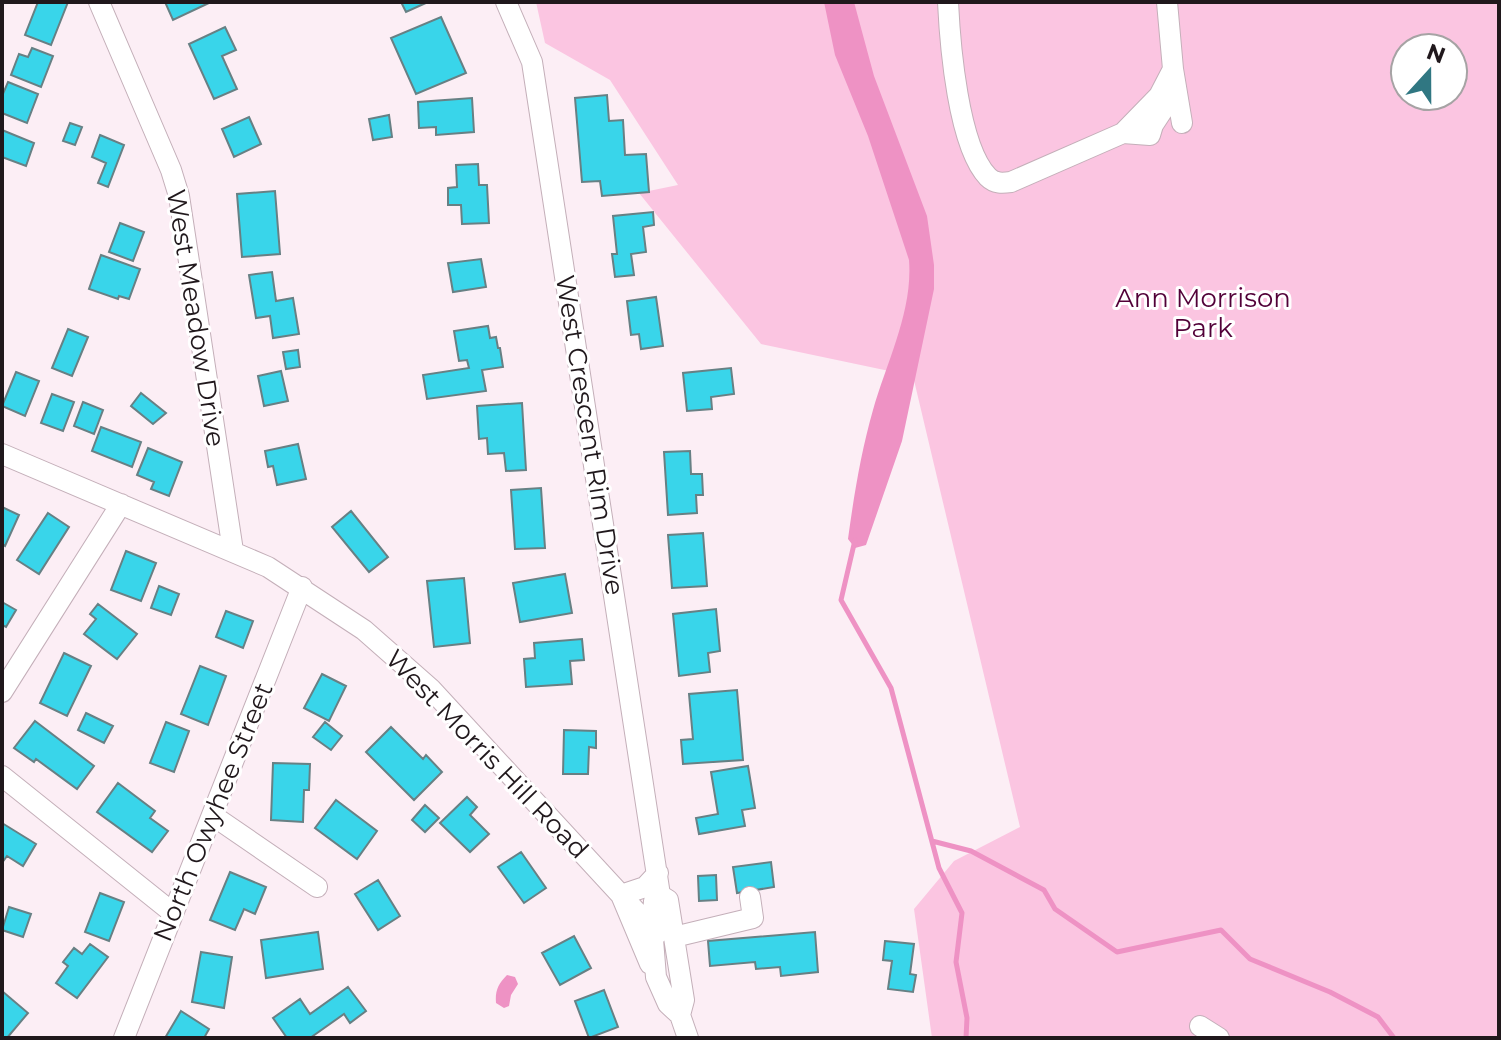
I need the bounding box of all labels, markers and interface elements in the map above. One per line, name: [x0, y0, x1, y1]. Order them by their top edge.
north arrow: [1389, 32, 1469, 112]
text: N: [1423, 38, 1449, 70]
street label: West Meadow Drive: [160, 187, 232, 449]
street label: West Crescent Rim Drive: [549, 273, 631, 597]
park label: Ann Morrison Park: [1115, 282, 1291, 344]
street label: West Morris Hill Road: [379, 643, 595, 865]
street label: North Owyhee Street: [146, 678, 280, 946]

